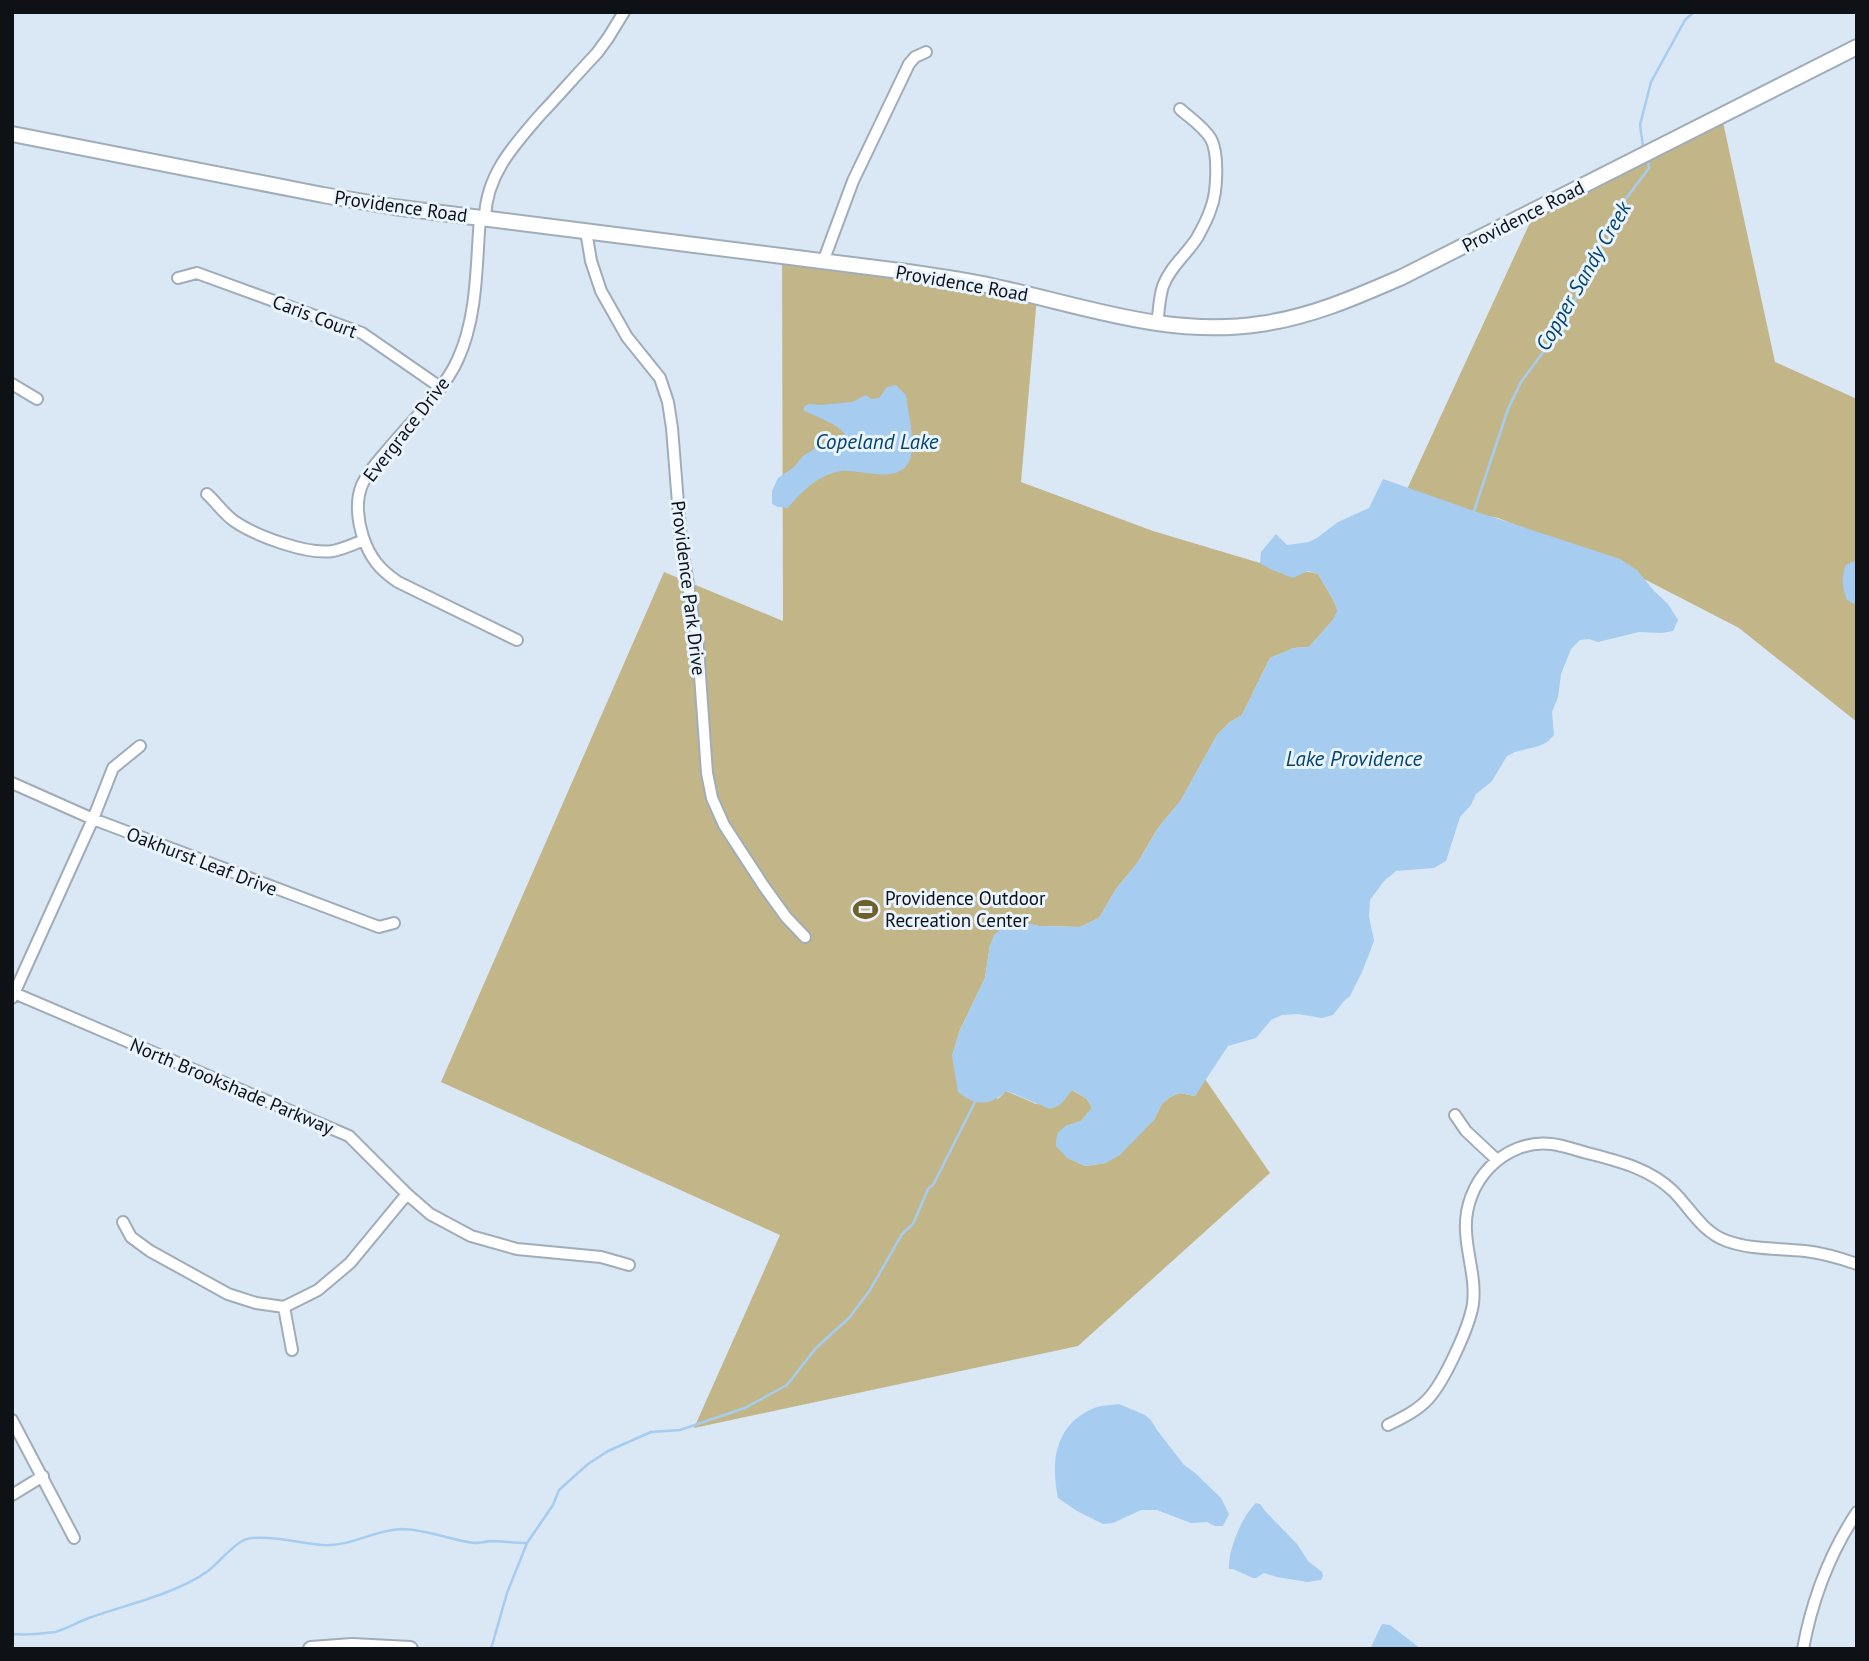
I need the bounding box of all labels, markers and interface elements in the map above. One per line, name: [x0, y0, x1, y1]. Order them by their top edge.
street label: Providence Road: [1458, 175, 1588, 257]
street label: Providence Road: [333, 185, 469, 227]
water label: Copper Sandy Creek: [1529, 195, 1637, 355]
street label: Providence Road: [894, 260, 1030, 306]
street label: Caris Court: [269, 289, 361, 343]
street label: Evergrace Drive: [358, 372, 454, 486]
water label: Copeland Lake: [815, 428, 939, 455]
street label: Providence Park Drive: [666, 499, 712, 677]
water label: Lake Providence: [1286, 745, 1422, 772]
street label: Oakhurst Leaf Drive: [123, 821, 281, 901]
place label: Providence Outdoor Recreation Center: [885, 886, 1046, 932]
sports icon: Providence Outdoor Recreation Center: [851, 895, 879, 923]
street label: North Brookshade Parkway: [127, 1032, 338, 1140]

